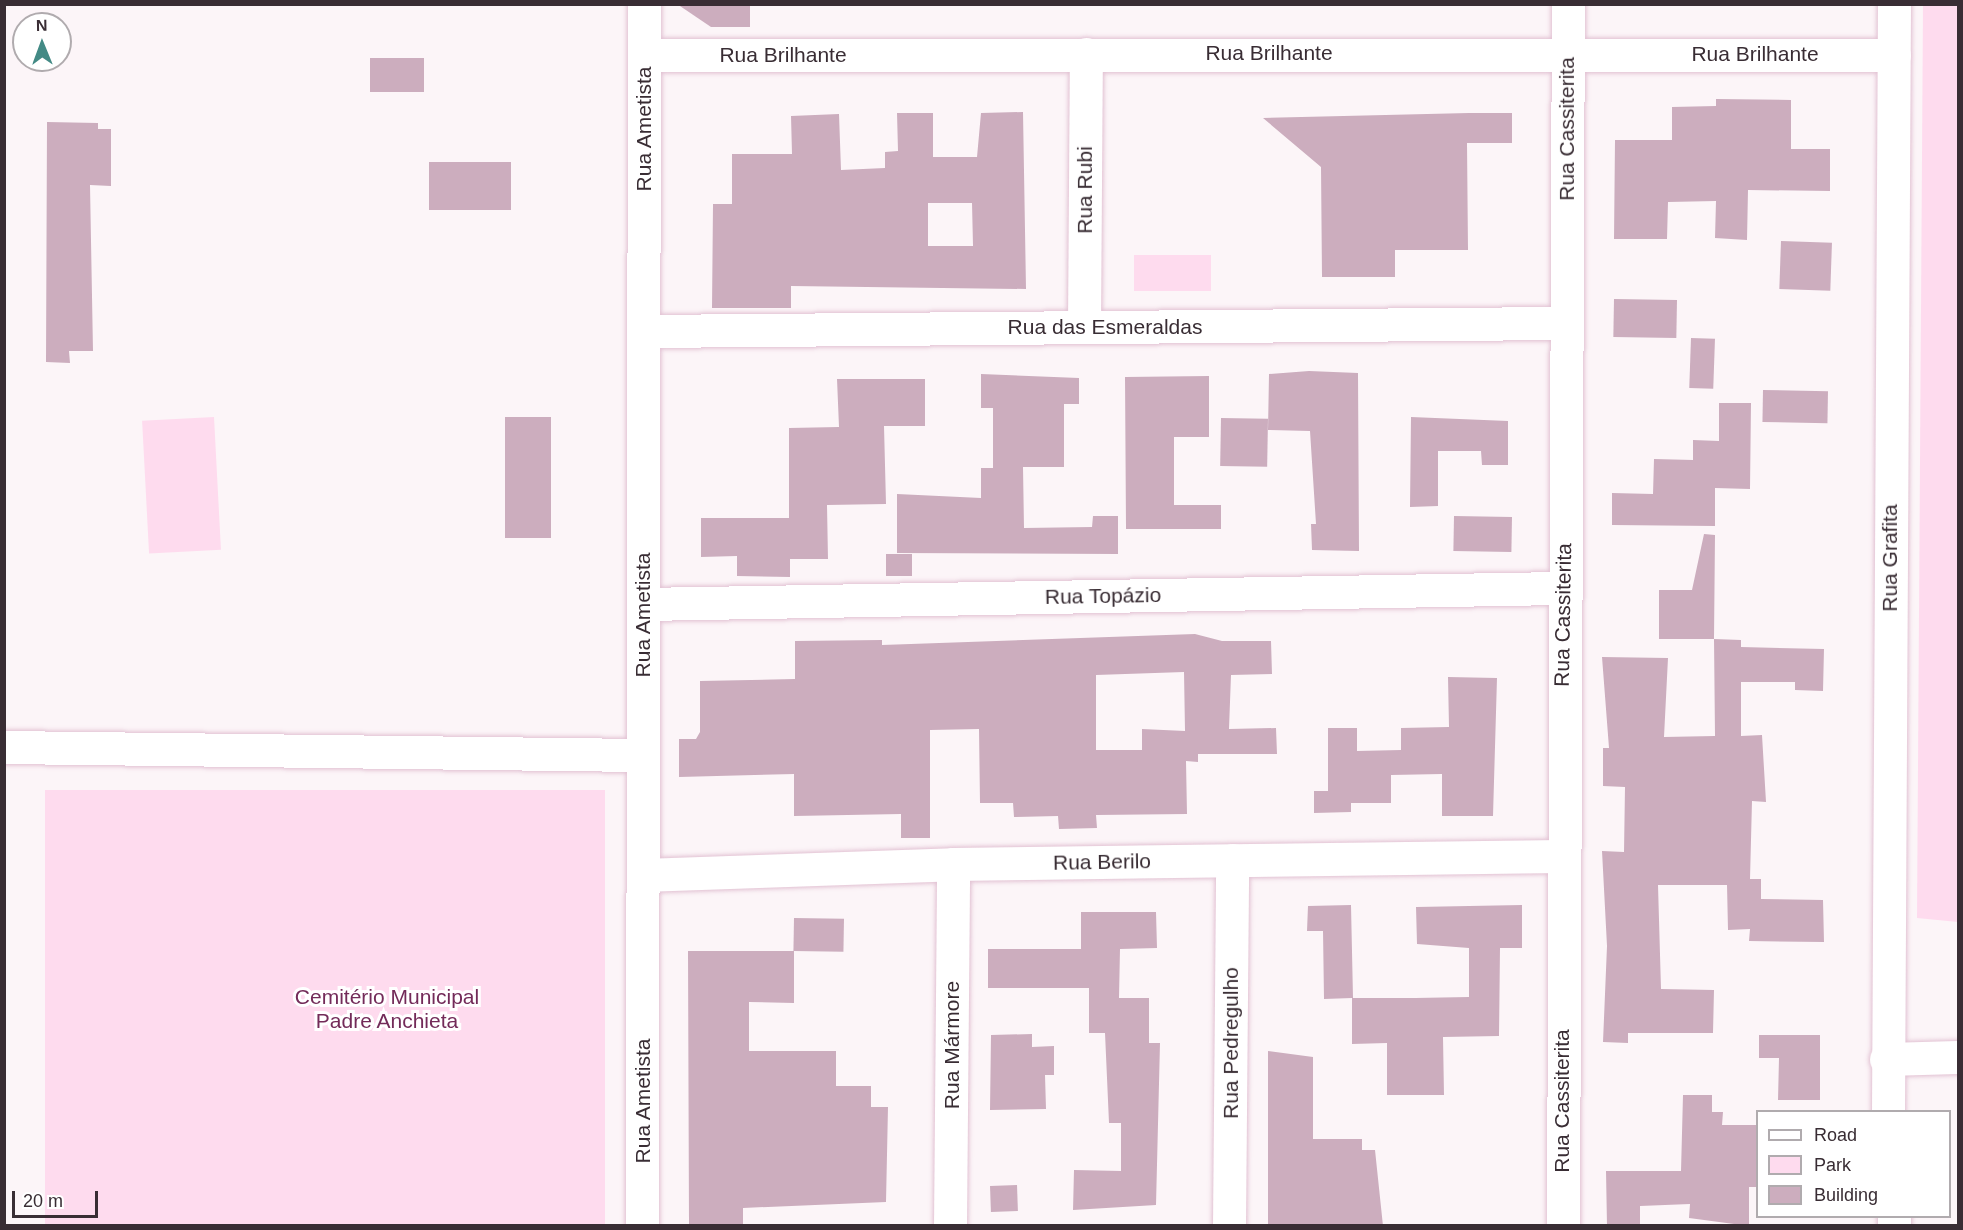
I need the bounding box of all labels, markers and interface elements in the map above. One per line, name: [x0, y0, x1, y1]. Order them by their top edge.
north arrow: [12, 12, 72, 72]
text: N: [36, 17, 48, 34]
street label: Rua Brilhante: [1205, 40, 1333, 66]
street label: Rua Brilhante: [1691, 41, 1819, 67]
street label: Rua Brilhante: [719, 42, 847, 68]
street label: Rua Cassiterita: [1554, 57, 1580, 201]
street label: Rua Ametista: [631, 66, 657, 192]
street label: Rua Rubi: [1072, 146, 1098, 234]
street label: Rua das Esmeraldas: [1008, 314, 1202, 340]
street label: Rua Grafita: [1877, 504, 1903, 612]
street label: Rua Cassiterita: [1549, 543, 1577, 687]
street label: Rua Ametista: [630, 552, 656, 678]
street label: Rua Topázio: [1044, 582, 1162, 610]
street label: Rua Berilo: [1053, 849, 1151, 875]
street label: Rua Pedregulho: [1218, 967, 1244, 1119]
street label: Rua Mármore: [939, 981, 965, 1109]
park label: Cemitério Municipal Padre Anchieta: [295, 984, 479, 1034]
street label: Rua Cassiterita: [1549, 1029, 1575, 1173]
street label: Rua Ametista: [630, 1038, 656, 1164]
legend: [1756, 1110, 1951, 1218]
text: Road: [1814, 1125, 1857, 1145]
text: Park: [1814, 1155, 1851, 1175]
scale bar: [15, 1179, 100, 1217]
text: Building: [1814, 1185, 1878, 1205]
text: 20 m: [23, 1191, 63, 1211]

